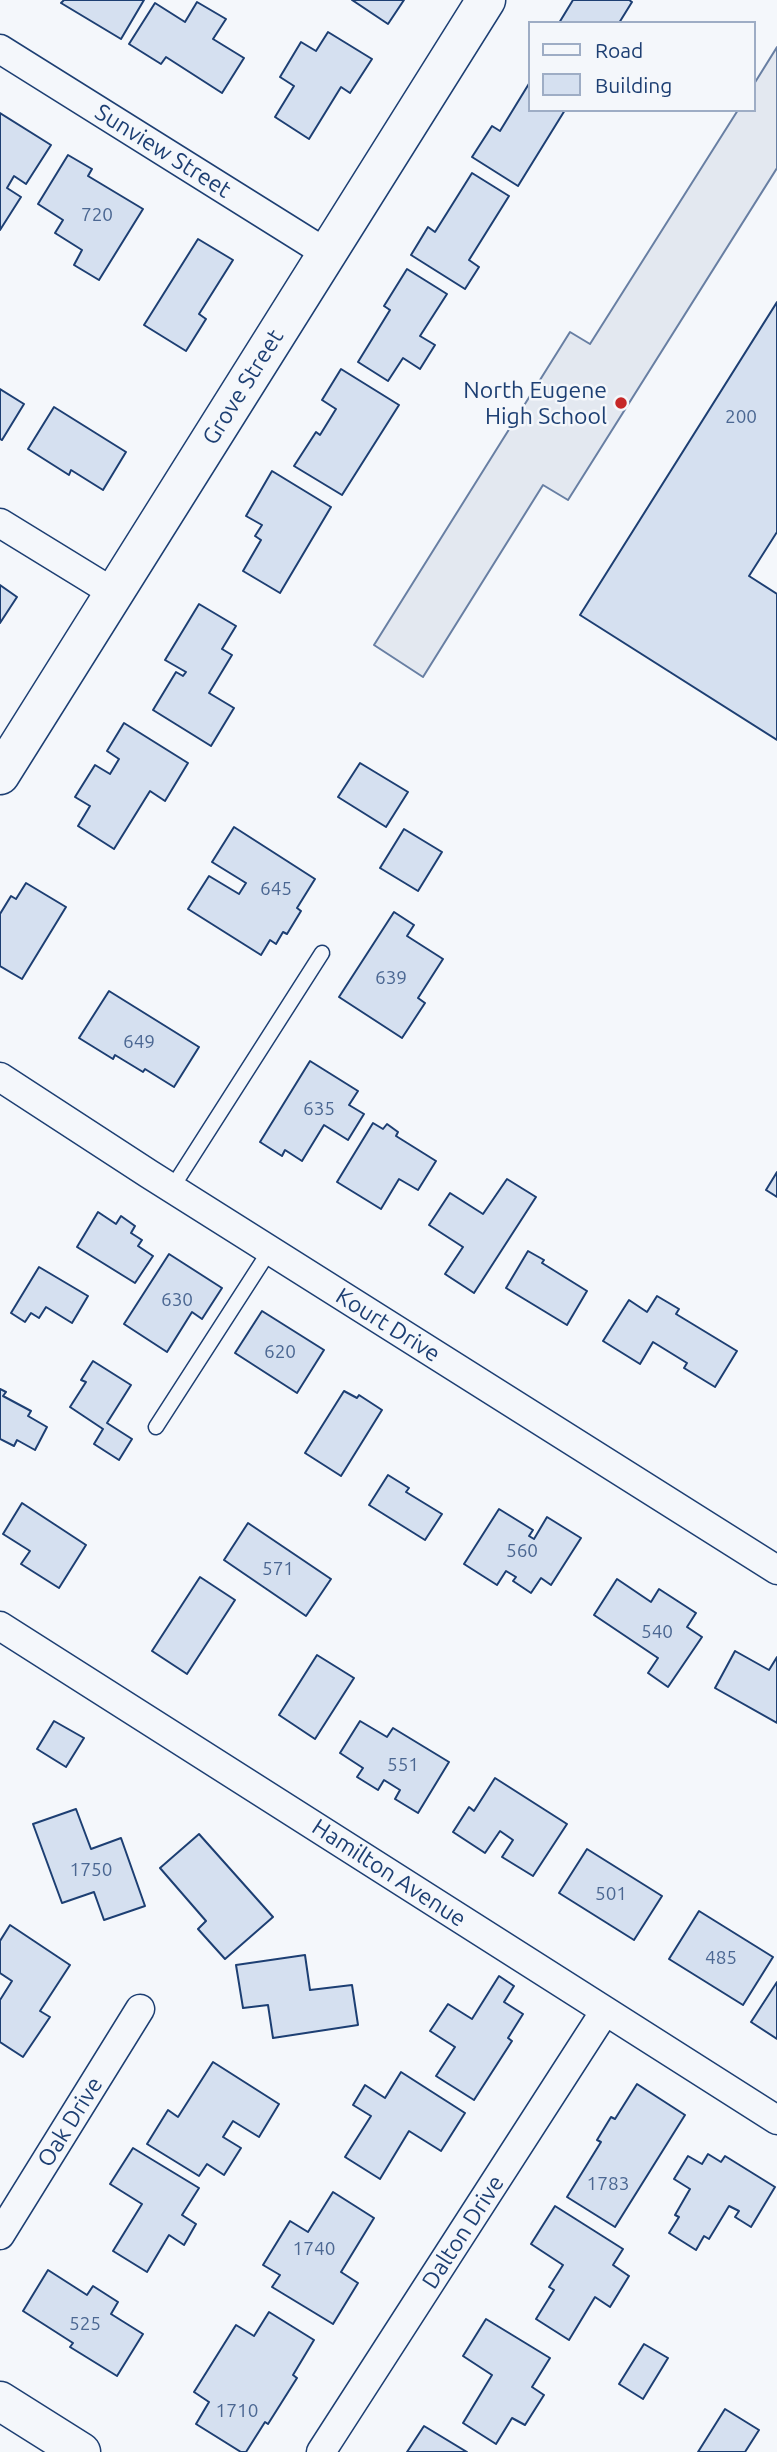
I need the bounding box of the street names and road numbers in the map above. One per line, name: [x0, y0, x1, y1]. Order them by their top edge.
street label: Sunview Street: [90, 98, 236, 204]
street label: Grove Street: [197, 324, 289, 450]
street label: Kourt Drive: [331, 1282, 445, 1368]
street label: Hamilton Avenue: [307, 1813, 471, 1933]
street label: Oak Drive: [32, 2072, 108, 2172]
street label: Dalton Drive: [416, 2170, 510, 2294]

